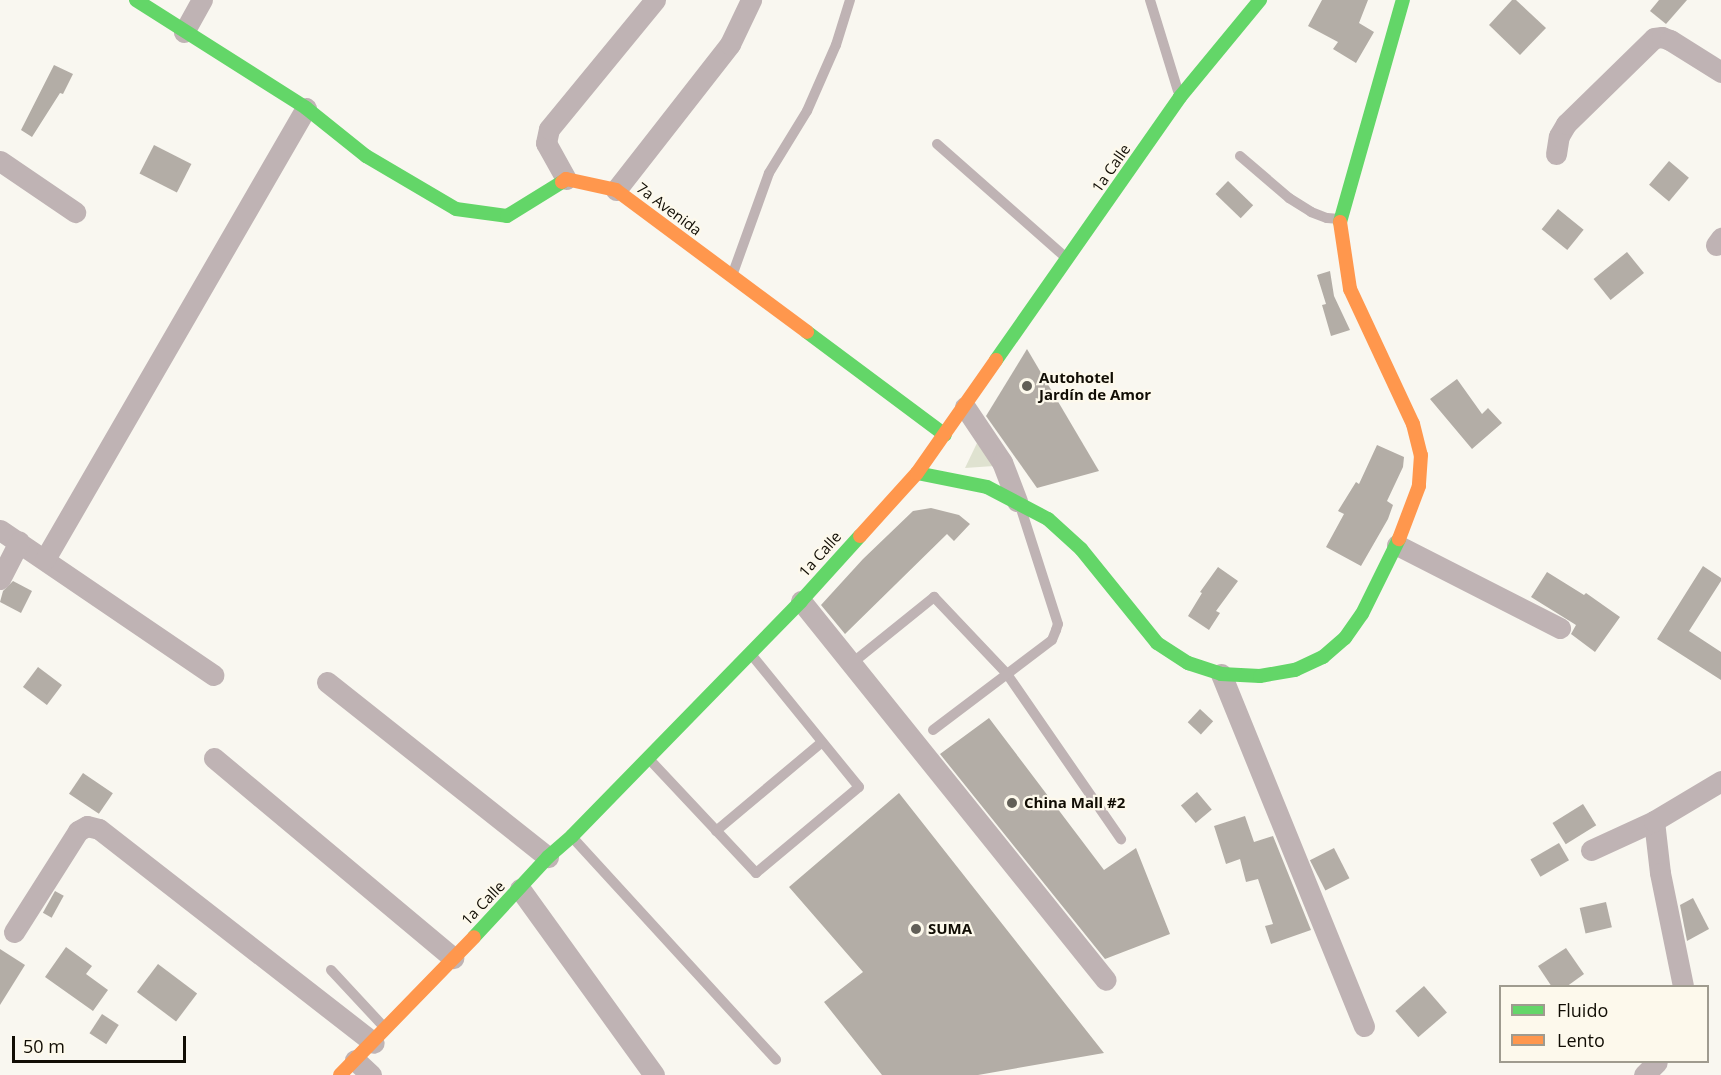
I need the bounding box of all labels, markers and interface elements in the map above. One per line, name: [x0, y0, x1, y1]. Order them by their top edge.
street label: 1a Calle: [1088, 140, 1134, 196]
street label: 7a Avenida: [633, 179, 705, 239]
place label: Autohotel Jardín de Amor: [1039, 368, 1151, 403]
marker: Autohotel Jardín de Amor: [1020, 379, 1034, 393]
street label: 1a Calle: [795, 528, 845, 580]
place label: China Mall #2: [1024, 794, 1125, 812]
marker: China Mall #2: [1005, 796, 1019, 810]
street label: 1a Calle: [458, 877, 508, 929]
place label: SUMA: [928, 920, 972, 938]
marker: SUMA: [909, 922, 923, 936]
legend: [1499, 985, 1709, 1063]
text: Fluido: [1557, 998, 1608, 1022]
scale bar: [15, 1024, 189, 1062]
text: Lento: [1557, 1028, 1605, 1052]
text: 50 m: [23, 1034, 65, 1058]

